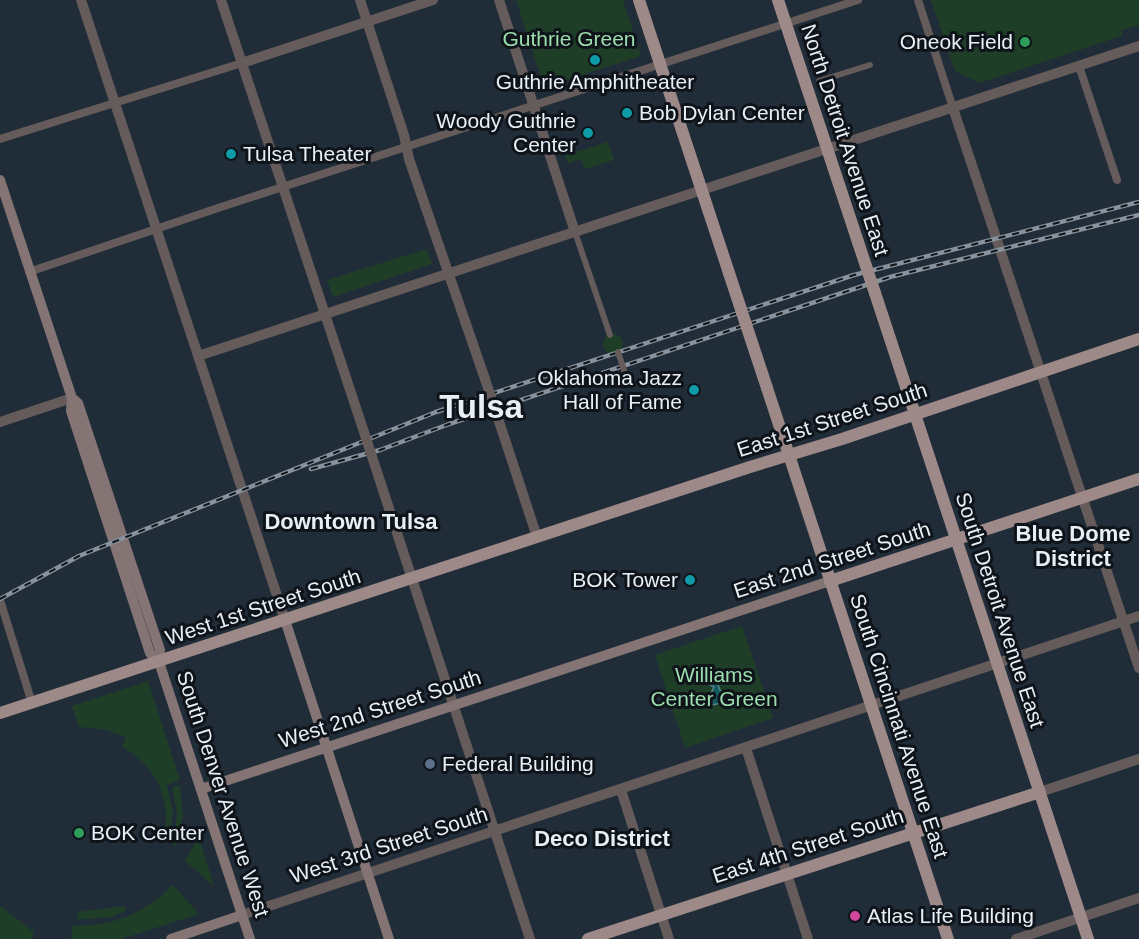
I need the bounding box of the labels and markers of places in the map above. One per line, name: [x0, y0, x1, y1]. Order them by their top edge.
place label: Oneok Field: [900, 30, 1013, 53]
marker: Oneok Field: [1018, 35, 1032, 49]
marker: Guthrie Amphitheater: [588, 53, 602, 67]
place label: Guthrie Amphitheater: [496, 70, 694, 93]
place label: Bob Dylan Center: [639, 101, 805, 124]
marker: Bob Dylan Center: [620, 106, 634, 120]
place label: Woody Guthrie Center: [436, 109, 576, 156]
marker: Woody Guthrie Center: [581, 126, 595, 140]
place label: Tulsa Theater: [243, 142, 371, 165]
marker: Tulsa Theater: [224, 147, 238, 161]
place label: Oklahoma Jazz Hall of Fame: [537, 366, 682, 413]
marker: Oklahoma Jazz Hall of Fame: [687, 383, 701, 397]
place label: BOK Tower: [572, 568, 678, 591]
marker: BOK Tower: [683, 573, 697, 587]
place label: Federal Building: [442, 752, 594, 775]
marker: Federal Building: [423, 757, 437, 771]
place label: BOK Center: [91, 821, 204, 844]
marker: BOK Center: [72, 826, 86, 840]
place label: Atlas Life Building: [867, 904, 1034, 927]
marker: Atlas Life Building: [848, 909, 862, 923]

